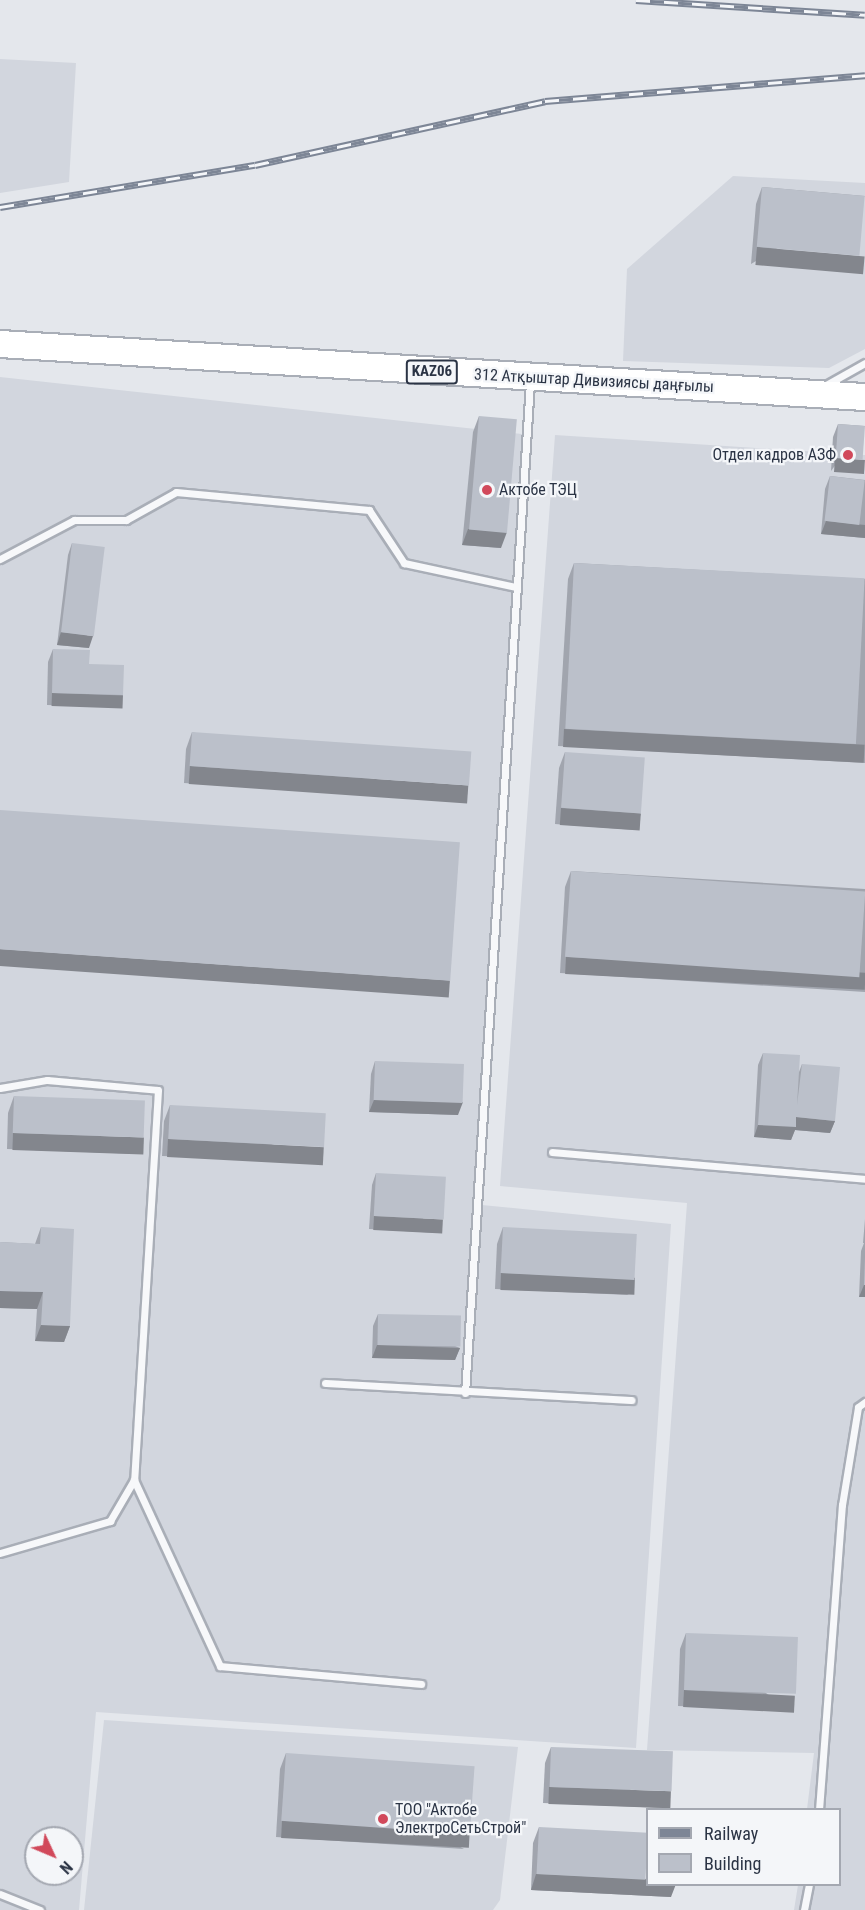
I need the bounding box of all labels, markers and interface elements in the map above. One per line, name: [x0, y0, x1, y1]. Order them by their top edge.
road number: KАZ06: [405, 360, 459, 384]
street label: 312 Атқыштар Дивизиясы даңғылы: [474, 365, 714, 397]
place label: Отдел кадров АЗФ: [712, 445, 836, 465]
marker: Отдел кадров АЗФ: [841, 448, 855, 462]
place label: Актобе ТЭЦ: [499, 480, 577, 500]
marker: Актобе ТЭЦ: [480, 483, 494, 497]
place label: ТОО "Актобе ЭлектроСетьСтрой": [395, 1800, 526, 1838]
legend: [646, 1808, 841, 1886]
marker: ТОО "Актобе ЭлектроСетьСтрой": [376, 1812, 390, 1826]
text: Railway: [704, 1823, 758, 1844]
north arrow: [24, 1826, 84, 1886]
text: Building: [704, 1853, 761, 1874]
text: N: [56, 1857, 76, 1878]

